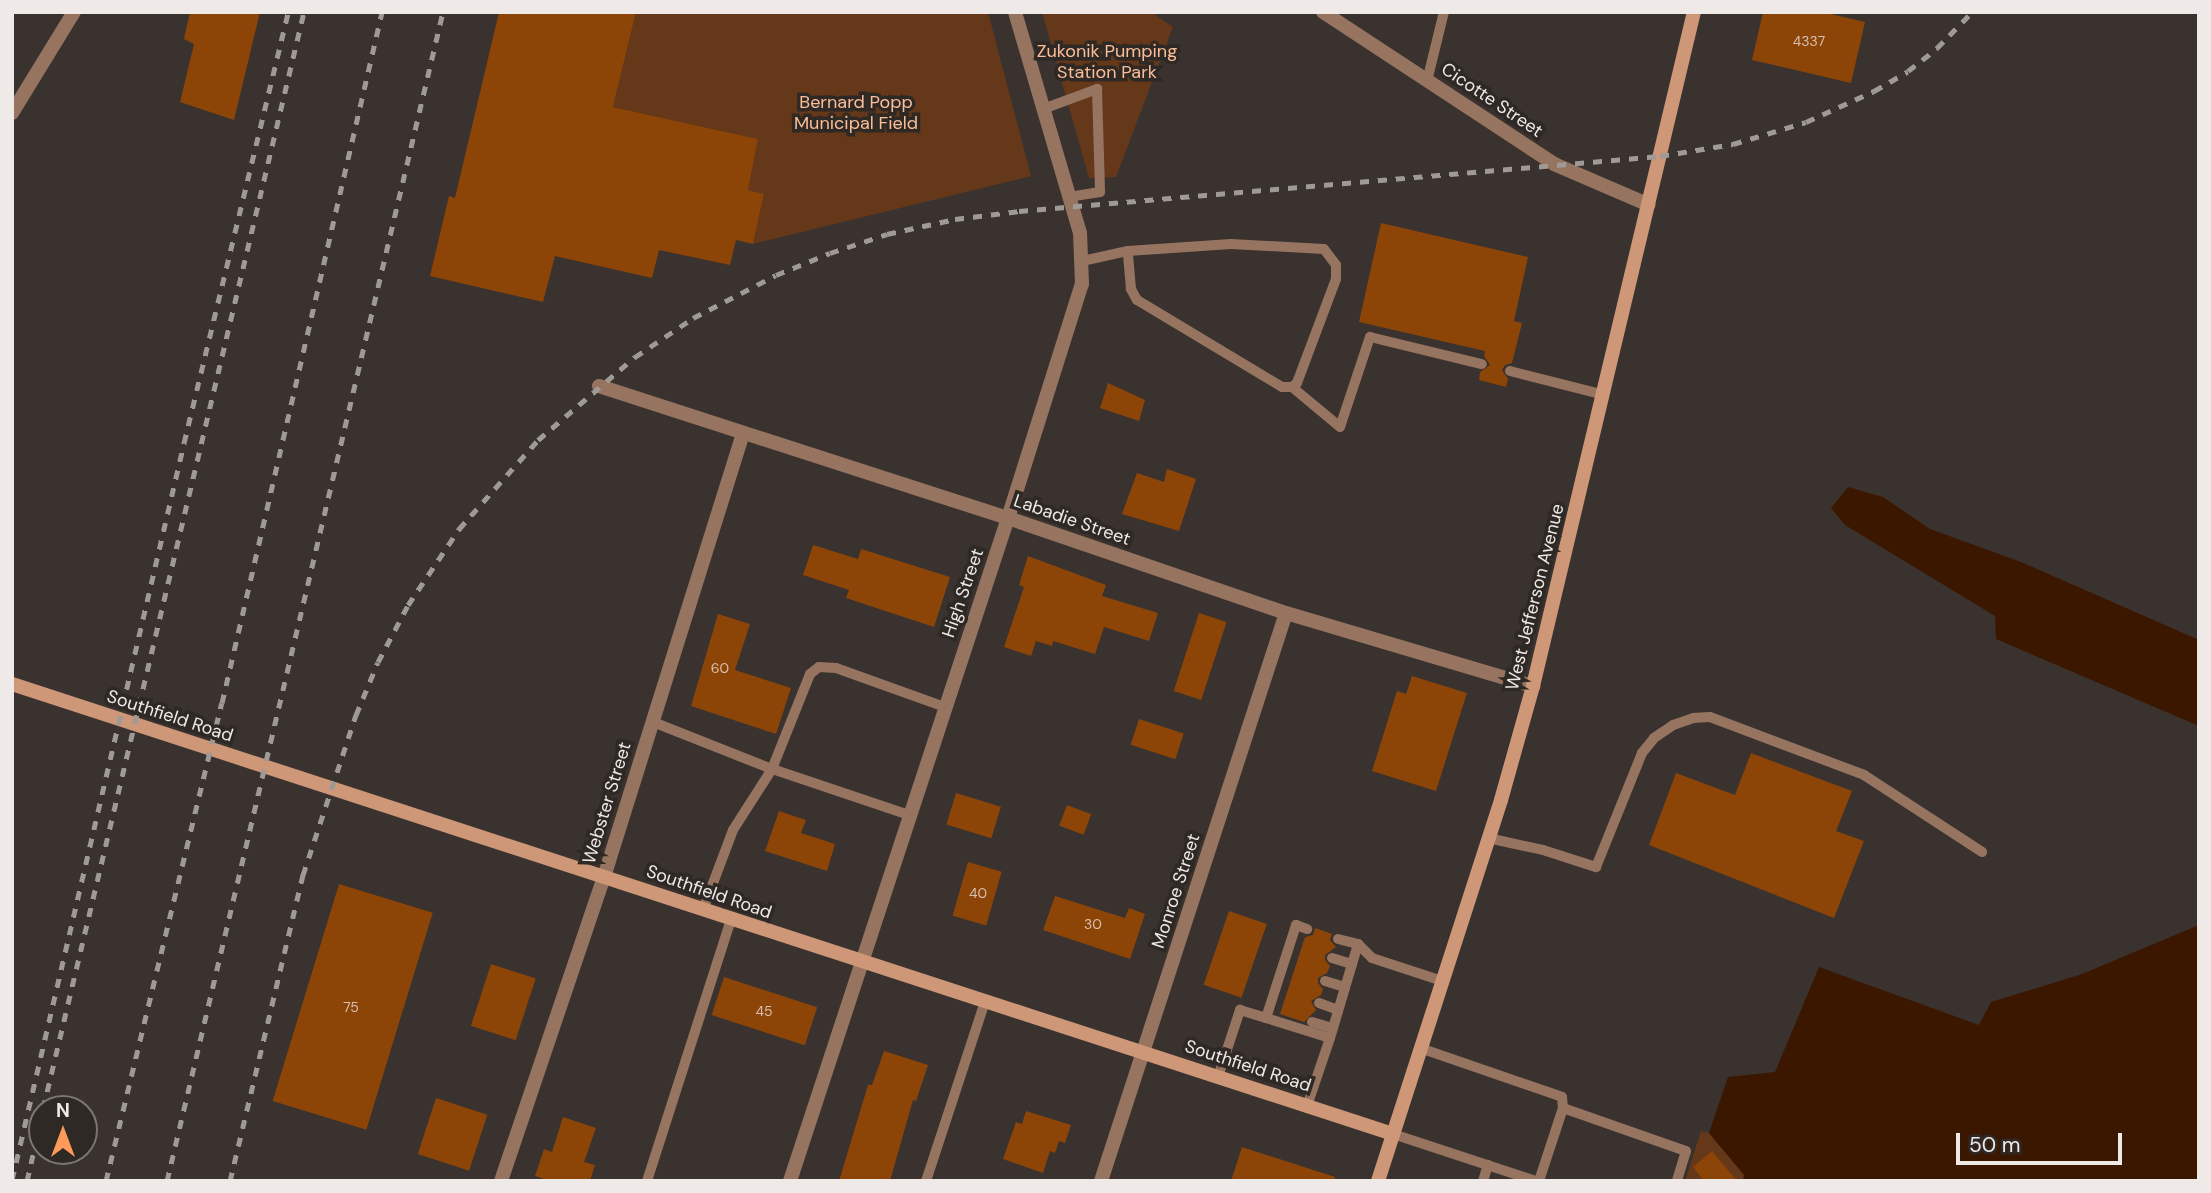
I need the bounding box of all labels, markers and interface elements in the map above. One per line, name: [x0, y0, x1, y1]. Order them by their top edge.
house number: 4337: [1793, 33, 1825, 49]
park label: Zukonik Pumping Station Park: [1037, 41, 1177, 84]
street label: Cicotte Street: [1437, 58, 1547, 142]
park label: Bernard Popp Municipal Field: [794, 92, 918, 134]
street label: Labadie Street: [1011, 490, 1133, 550]
street label: West Jefferson Avenue: [1501, 502, 1569, 692]
street label: High Street: [938, 546, 988, 640]
house number: 60: [711, 660, 729, 676]
street label: Southfield Road: [104, 685, 236, 747]
street label: Webster Street: [578, 740, 636, 866]
street label: Monroe Street: [1147, 831, 1205, 951]
street label: Southfield Road: [643, 860, 775, 924]
house number: 40: [969, 885, 987, 901]
house number: 30: [1084, 916, 1102, 932]
house number: 75: [343, 999, 359, 1015]
house number: 45: [755, 1003, 773, 1019]
street label: Southfield Road: [1182, 1035, 1314, 1097]
north arrow: [28, 1095, 98, 1165]
text: N: [56, 1098, 70, 1123]
scale bar: [1959, 1120, 2125, 1164]
text: 50 m: [1969, 1131, 2020, 1159]

